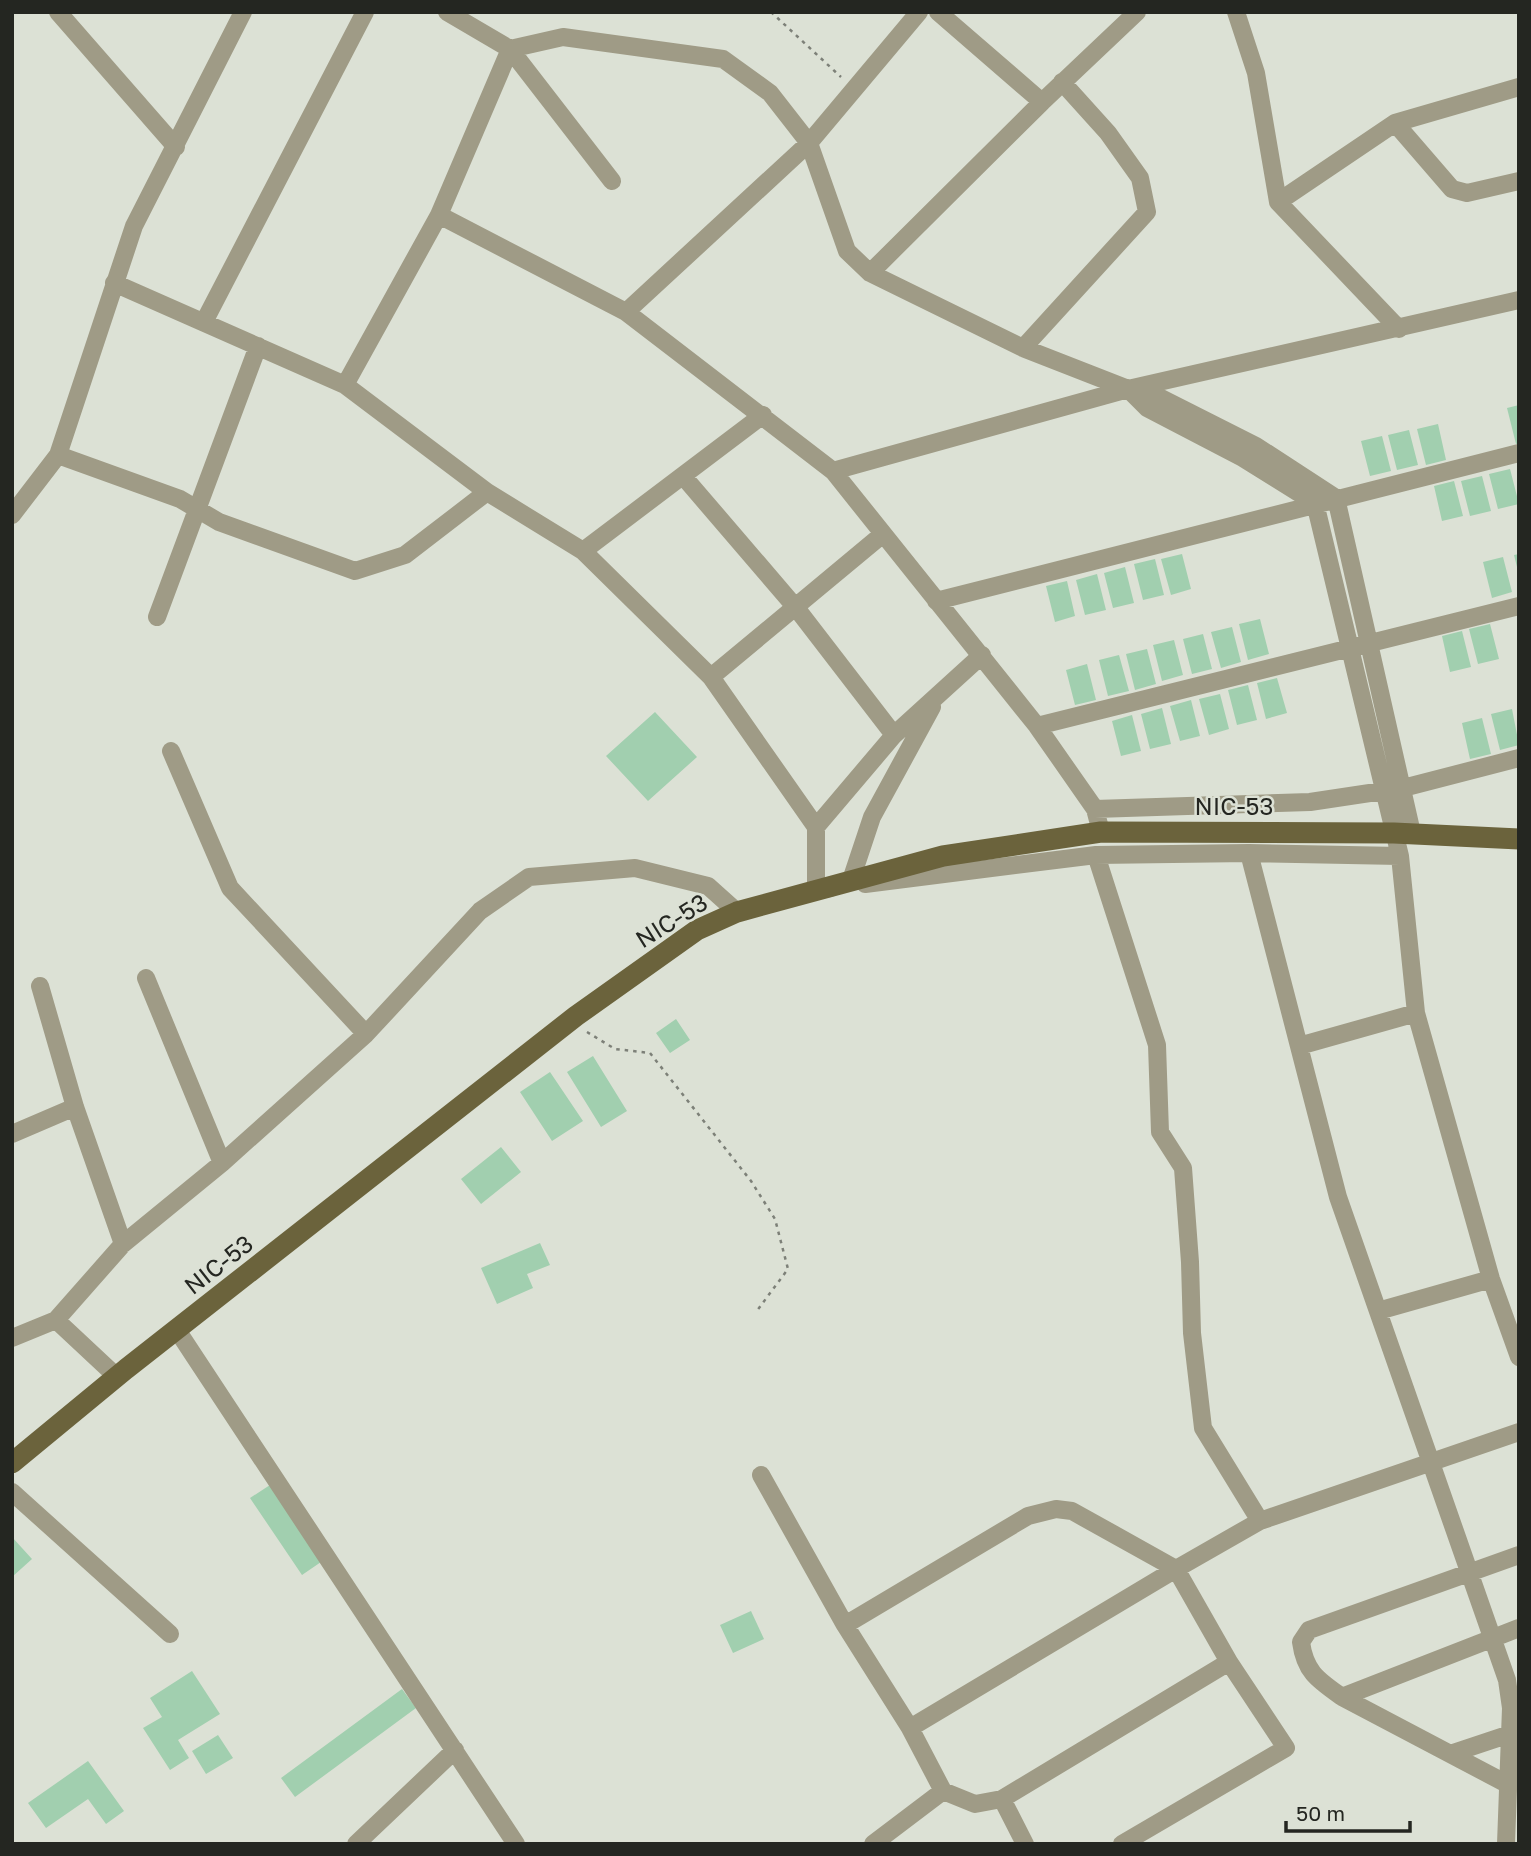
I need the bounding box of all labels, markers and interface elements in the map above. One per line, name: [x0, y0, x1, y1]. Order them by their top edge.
street label: NIC-53: [1194, 791, 1274, 820]
street label: NIC-53: [630, 887, 712, 953]
street label: NIC-53: [178, 1228, 258, 1300]
scale bar: [1286, 1790, 1410, 1834]
text: 50 m: [1296, 1800, 1345, 1826]

